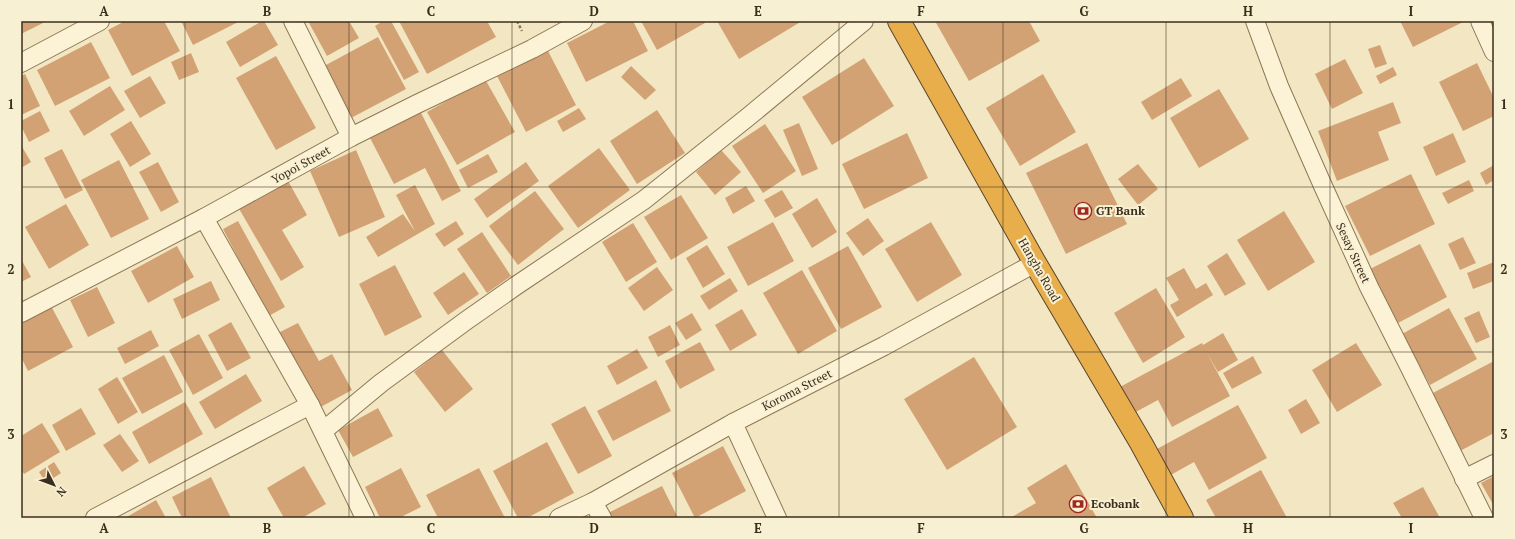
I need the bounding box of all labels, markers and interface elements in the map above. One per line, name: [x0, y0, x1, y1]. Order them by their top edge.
text: A: [99, 2, 109, 20]
text: B: [263, 2, 271, 20]
text: C: [427, 2, 435, 20]
text: D: [589, 2, 599, 20]
text: E: [754, 2, 762, 20]
text: F: [917, 2, 925, 20]
text: G: [1079, 2, 1089, 20]
text: H: [1243, 2, 1253, 20]
text: I: [1409, 2, 1414, 20]
text: 1: [7, 95, 15, 113]
text: 1: [1500, 95, 1508, 113]
street label: Yopoi Street: [269, 142, 333, 187]
bank icon: GT Bank: [1073, 201, 1093, 221]
place label: GT Bank: [1096, 203, 1145, 218]
street label: Sesay Street: [1333, 220, 1374, 286]
street label: Hangha Road: [1015, 235, 1064, 305]
text: 2: [7, 260, 15, 278]
text: 2: [1500, 260, 1508, 278]
street label: Koroma Street: [759, 365, 835, 414]
text: 3: [7, 425, 15, 443]
text: 3: [1500, 425, 1508, 443]
north arrow: [34, 465, 74, 505]
text: N: [53, 484, 69, 500]
bank icon: Ecobank: [1068, 494, 1088, 514]
place label: Ecobank: [1091, 496, 1139, 511]
text: A: [99, 519, 109, 537]
text: B: [263, 519, 271, 537]
text: C: [427, 519, 435, 537]
text: D: [589, 519, 599, 537]
text: E: [754, 519, 762, 537]
text: F: [917, 519, 925, 537]
text: G: [1079, 519, 1089, 537]
text: H: [1243, 519, 1253, 537]
text: I: [1409, 519, 1414, 537]

